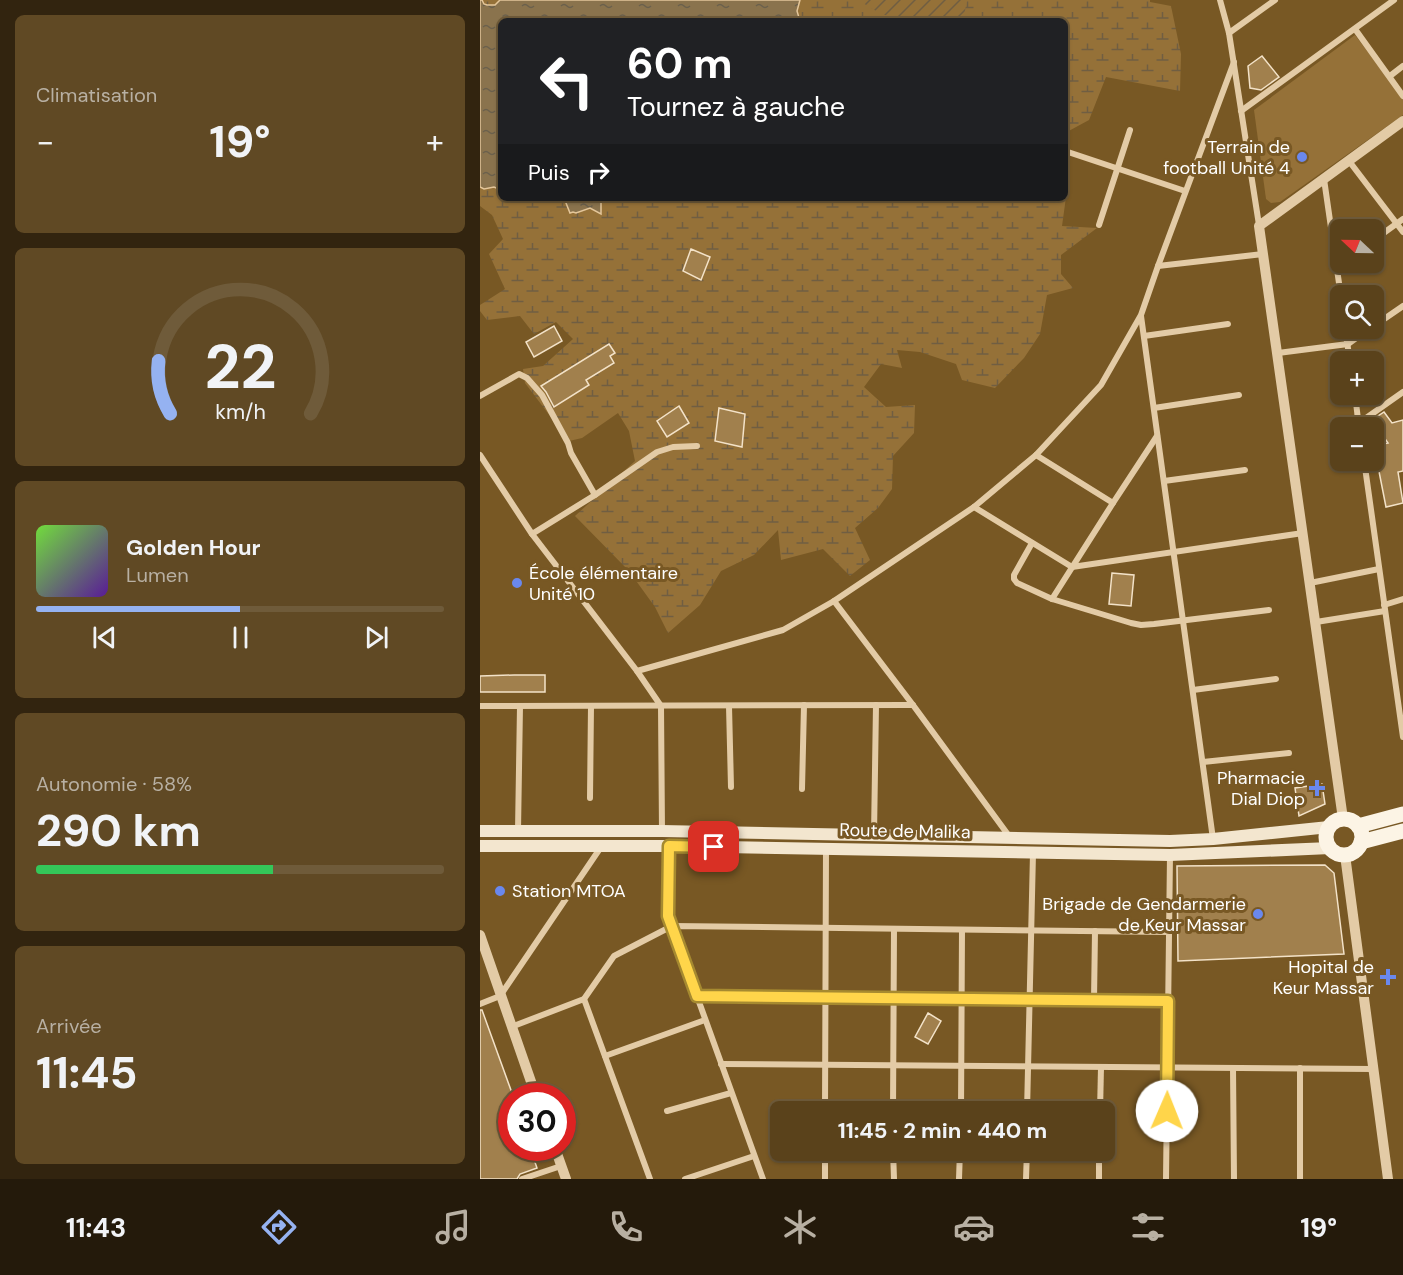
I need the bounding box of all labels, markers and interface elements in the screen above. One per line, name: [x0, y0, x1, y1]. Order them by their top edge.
text: 60 m: [627, 36, 733, 91]
icon: left: [528, 42, 606, 120]
text: Climatisation: [36, 82, 157, 108]
text: Tournez à gauche: [627, 89, 845, 124]
text: 19°: [209, 112, 271, 171]
text: −: [36, 120, 54, 163]
text: +: [426, 120, 444, 163]
place label: Terrain de football Unité 4: [1163, 135, 1290, 180]
marker: Terrain de football Unité 4: [1295, 150, 1309, 164]
icon: right: [582, 156, 615, 189]
text: Puis: [528, 158, 570, 187]
north arrow: [1330, 219, 1384, 273]
map controls: [1330, 219, 1384, 471]
button: search: [1330, 285, 1384, 339]
text: 22: [204, 326, 276, 407]
button: +: [1330, 351, 1384, 405]
text: km/h: [215, 398, 265, 426]
button: −: [1330, 417, 1384, 471]
text: Golden Hour: [126, 533, 261, 562]
place label: École élémentaire Unité 10: [529, 561, 678, 606]
text: Lumen: [126, 562, 189, 588]
marker: École élémentaire Unité 10: [510, 576, 524, 590]
icon: previous: [88, 621, 121, 654]
icon: pause: [224, 621, 257, 654]
icon: next: [360, 621, 393, 654]
place label: Pharmacie Dial Diop: [1217, 766, 1305, 811]
text: Autonomie · 58%: [36, 771, 192, 797]
marker: Pharmacie Dial Diop: [1310, 781, 1324, 795]
text: 290 km: [36, 801, 201, 860]
street label: Route de Malika: [839, 818, 971, 844]
pin: [688, 821, 739, 872]
icon: arrive: [697, 830, 730, 863]
place label: Station MTOA: [512, 879, 626, 903]
marker: Station MTOA: [493, 884, 507, 898]
place label: Brigade de Gendarmerie de Keur Massar: [1042, 892, 1246, 937]
marker: Brigade de Gendarmerie de Keur Massar: [1251, 907, 1265, 921]
place label: Hopital de Keur Massar: [1273, 955, 1374, 1000]
marker: Hopital de Keur Massar: [1379, 968, 1397, 986]
text: Arrivée: [36, 1013, 102, 1039]
text: 11:45: [36, 1043, 137, 1102]
position arrow: [1135, 1079, 1199, 1143]
speed limit sign: 30: [498, 1083, 576, 1161]
text: 11:45 · 2 min · 440 m: [838, 1116, 1047, 1145]
icon: directions: [258, 1206, 300, 1248]
icon: music: [432, 1206, 474, 1248]
icon: phone: [605, 1206, 647, 1248]
icon: climate: [779, 1206, 821, 1248]
icon: car: [953, 1206, 995, 1248]
icon: filters: [1127, 1206, 1169, 1248]
text: 11:43: [66, 1210, 126, 1245]
text: 19°: [1300, 1210, 1337, 1245]

